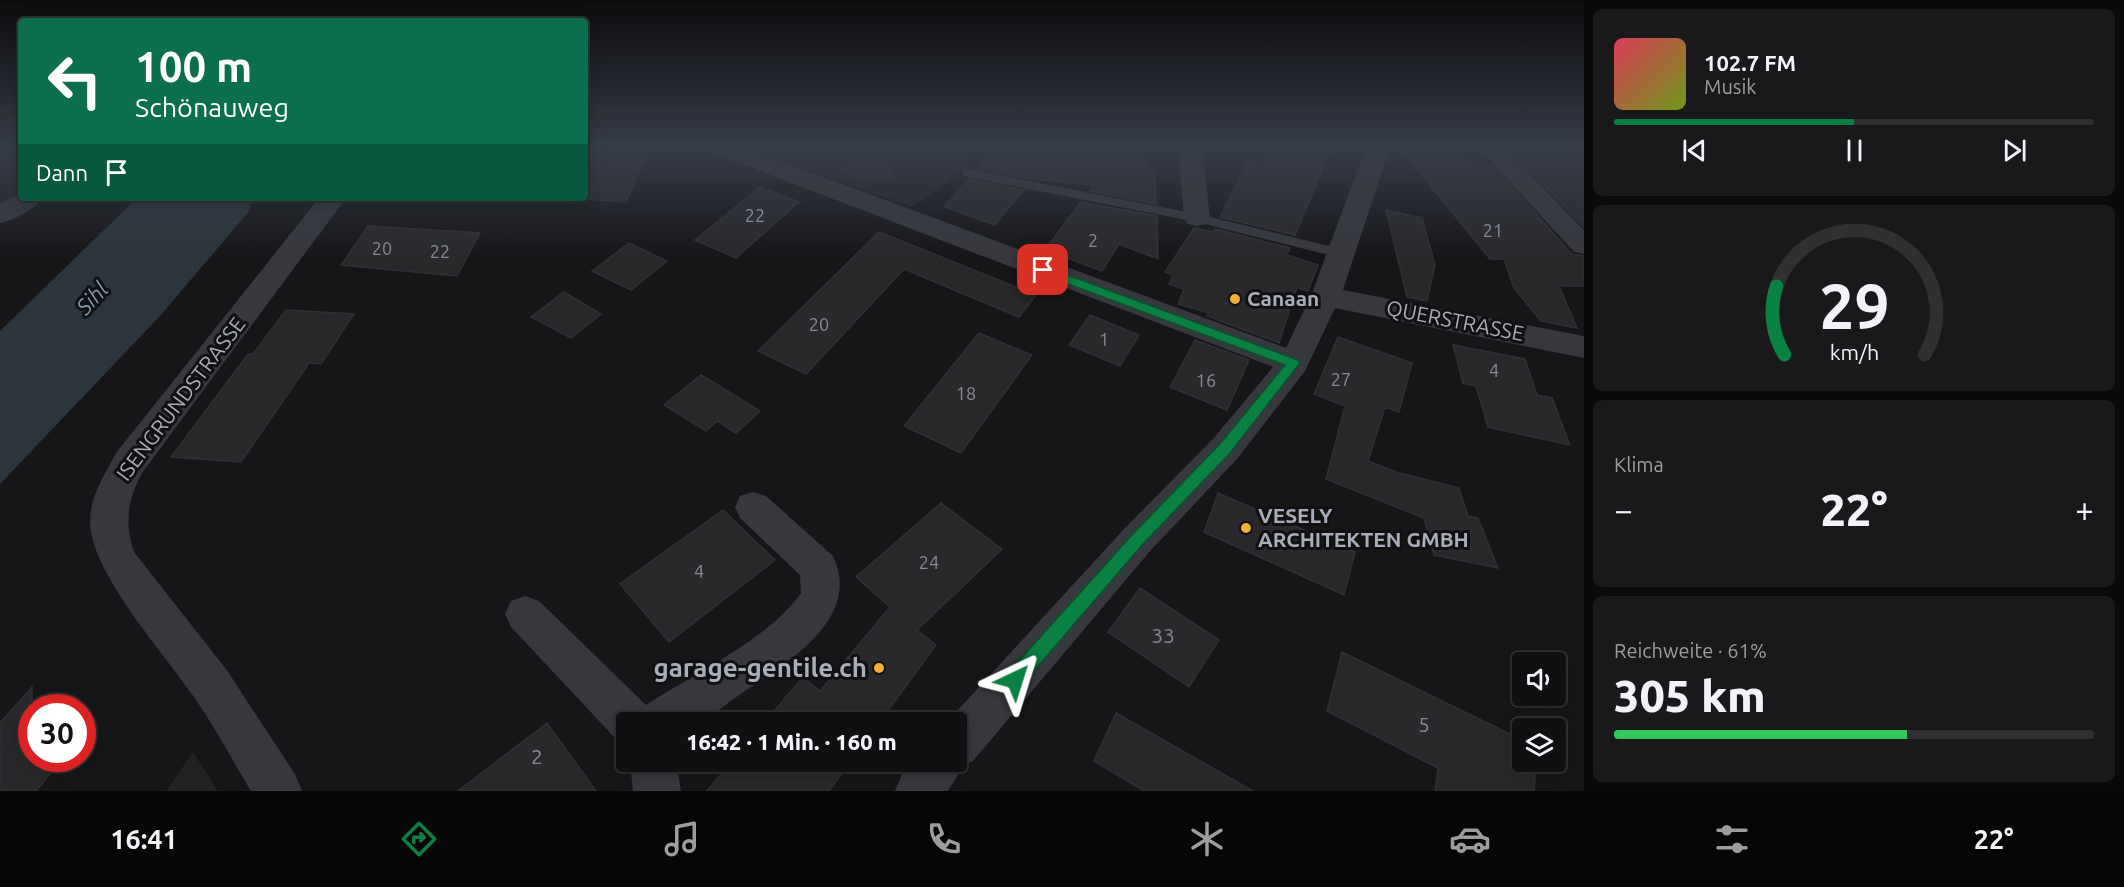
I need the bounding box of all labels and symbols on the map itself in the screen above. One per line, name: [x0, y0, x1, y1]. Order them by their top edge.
house number: 22: [745, 205, 765, 225]
house number: 21: [1483, 220, 1503, 240]
house number: 2: [1088, 230, 1098, 250]
house number: 20: [372, 238, 392, 258]
house number: 22: [430, 241, 450, 261]
pin: [1017, 244, 1068, 295]
water label: Sihl: [70, 276, 113, 320]
place label: Canaan: [1247, 286, 1319, 310]
marker: Canaan: [1228, 292, 1242, 306]
street label: QUERSTRASSE: [1384, 295, 1526, 345]
street label: ISENGRUNDSTRASSE: [111, 312, 249, 485]
house number: 20: [809, 314, 829, 334]
house number: 1: [1099, 329, 1109, 349]
house number: 4: [1489, 360, 1499, 380]
house number: 27: [1331, 369, 1351, 389]
house number: 16: [1196, 370, 1216, 390]
house number: 18: [956, 383, 976, 403]
place label: VESELY ARCHITEKTEN GMBH: [1258, 503, 1469, 551]
marker: VESELY ARCHITEKTEN GMBH: [1239, 521, 1253, 535]
house number: 24: [919, 552, 939, 572]
house number: 4: [694, 561, 704, 581]
house number: 33: [1151, 623, 1175, 647]
position arrow: [983, 648, 1047, 712]
place label: garage-gentile.ch: [653, 653, 867, 682]
marker: garage-gentile.ch: [872, 661, 886, 675]
speed limit sign: 30: [18, 694, 96, 772]
house number: 5: [1418, 712, 1430, 736]
house number: 2: [531, 744, 543, 768]

